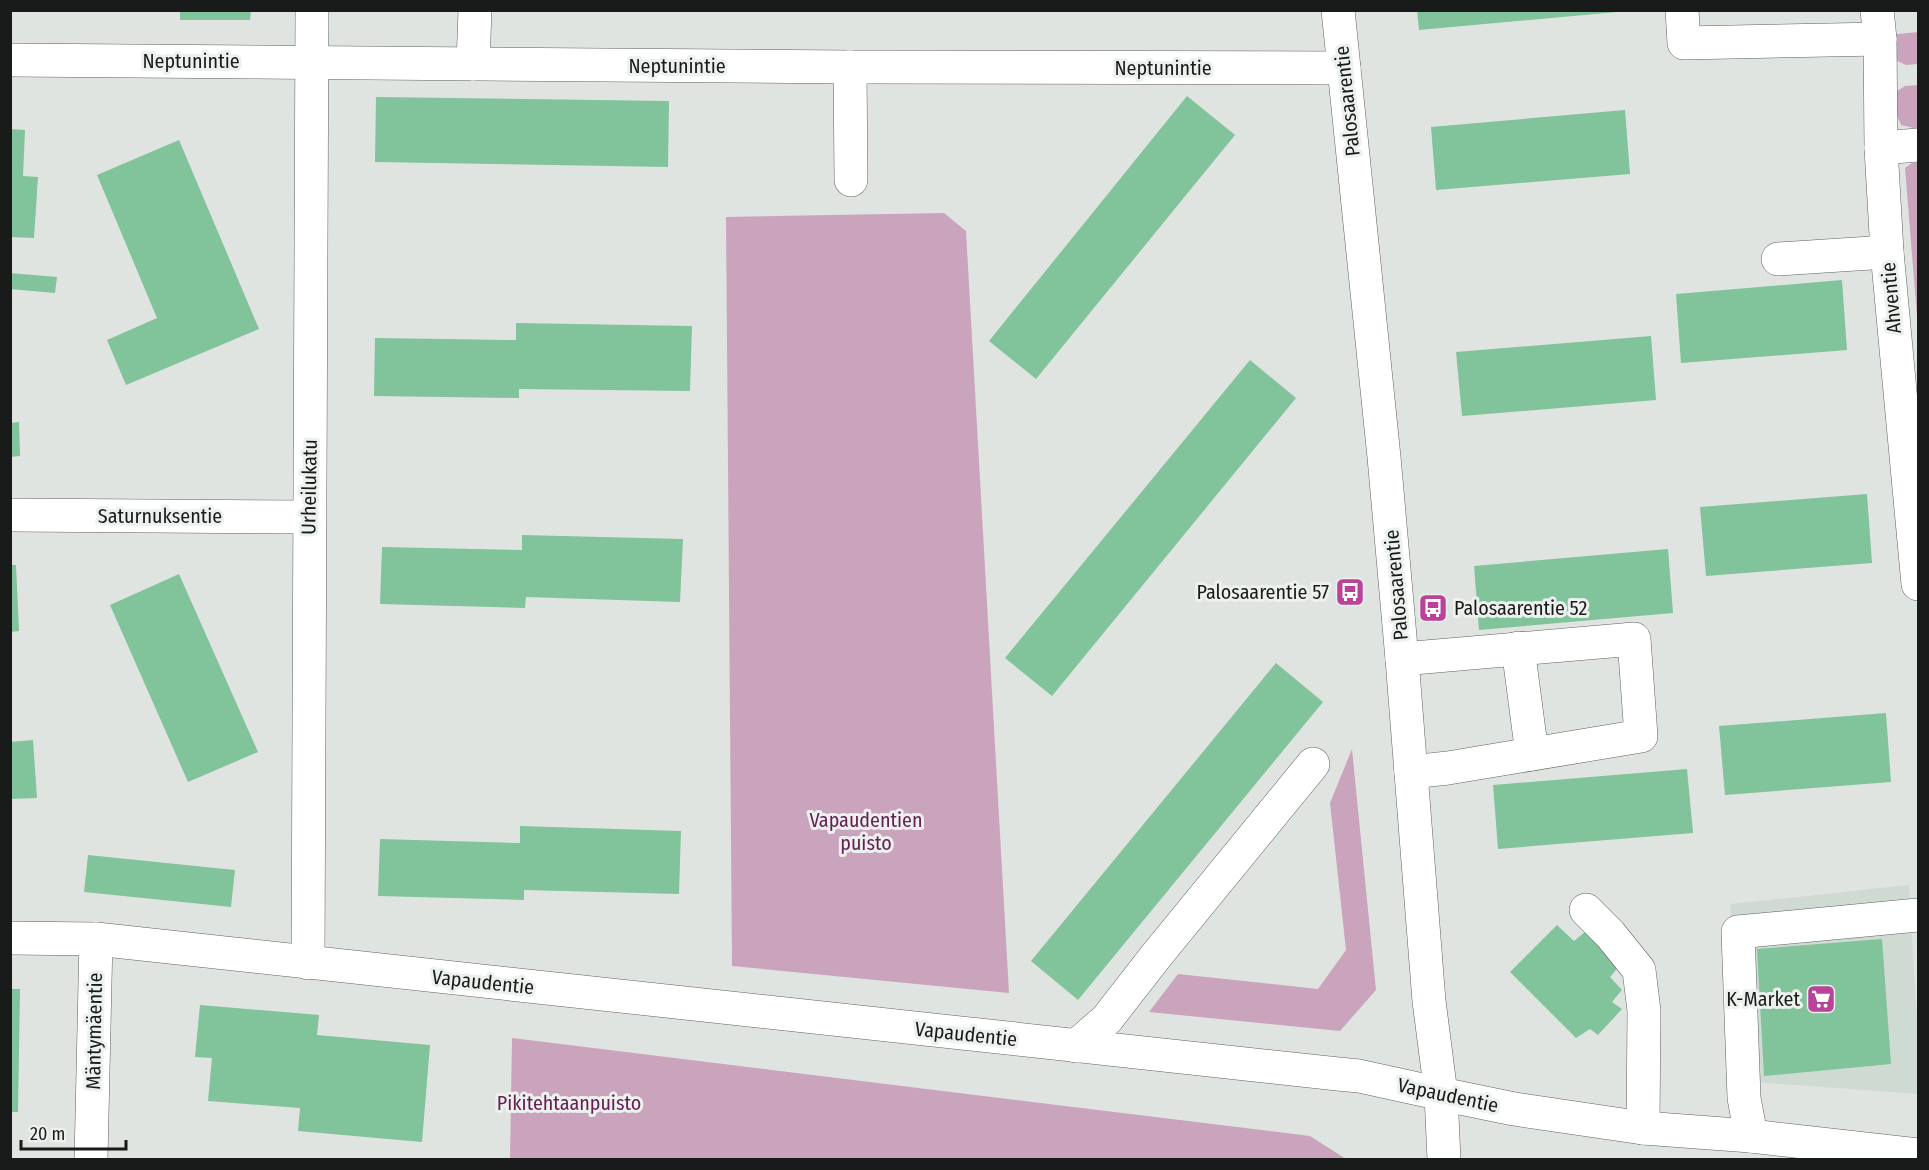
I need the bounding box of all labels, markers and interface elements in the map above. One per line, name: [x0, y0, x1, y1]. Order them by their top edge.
street label: Palosaarentie: [1329, 45, 1365, 157]
street label: Neptunintie: [142, 49, 240, 73]
street label: Neptunintie: [628, 54, 726, 78]
street label: Neptunintie: [1114, 56, 1212, 80]
street label: Ahventie: [1876, 261, 1906, 335]
street label: Urheilukatu: [296, 439, 322, 535]
street label: Saturnuksentie: [98, 504, 222, 528]
street label: Palosaarentie: [1379, 529, 1413, 641]
bus stop icon: Palosaarentie 57: [1334, 576, 1366, 608]
place label: Palosaarentie 57: [1197, 580, 1329, 604]
bus stop icon: Palosaarentie 52: [1417, 592, 1449, 624]
place label: Palosaarentie 52: [1454, 596, 1588, 620]
park label: Vapaudentien puisto: [809, 808, 923, 855]
street label: Vapaudentie: [431, 965, 535, 999]
street label: Mäntymäentie: [81, 972, 107, 1090]
supermarket icon: K-Market: [1805, 983, 1837, 1015]
place label: K-Market: [1726, 987, 1800, 1011]
street label: Vapaudentie: [914, 1017, 1018, 1051]
street label: Vapaudentie: [1395, 1073, 1501, 1117]
park label: Pikitehtaanpuisto: [497, 1091, 641, 1115]
scale bar: [21, 1113, 126, 1151]
text: 20 m: [30, 1123, 65, 1145]

